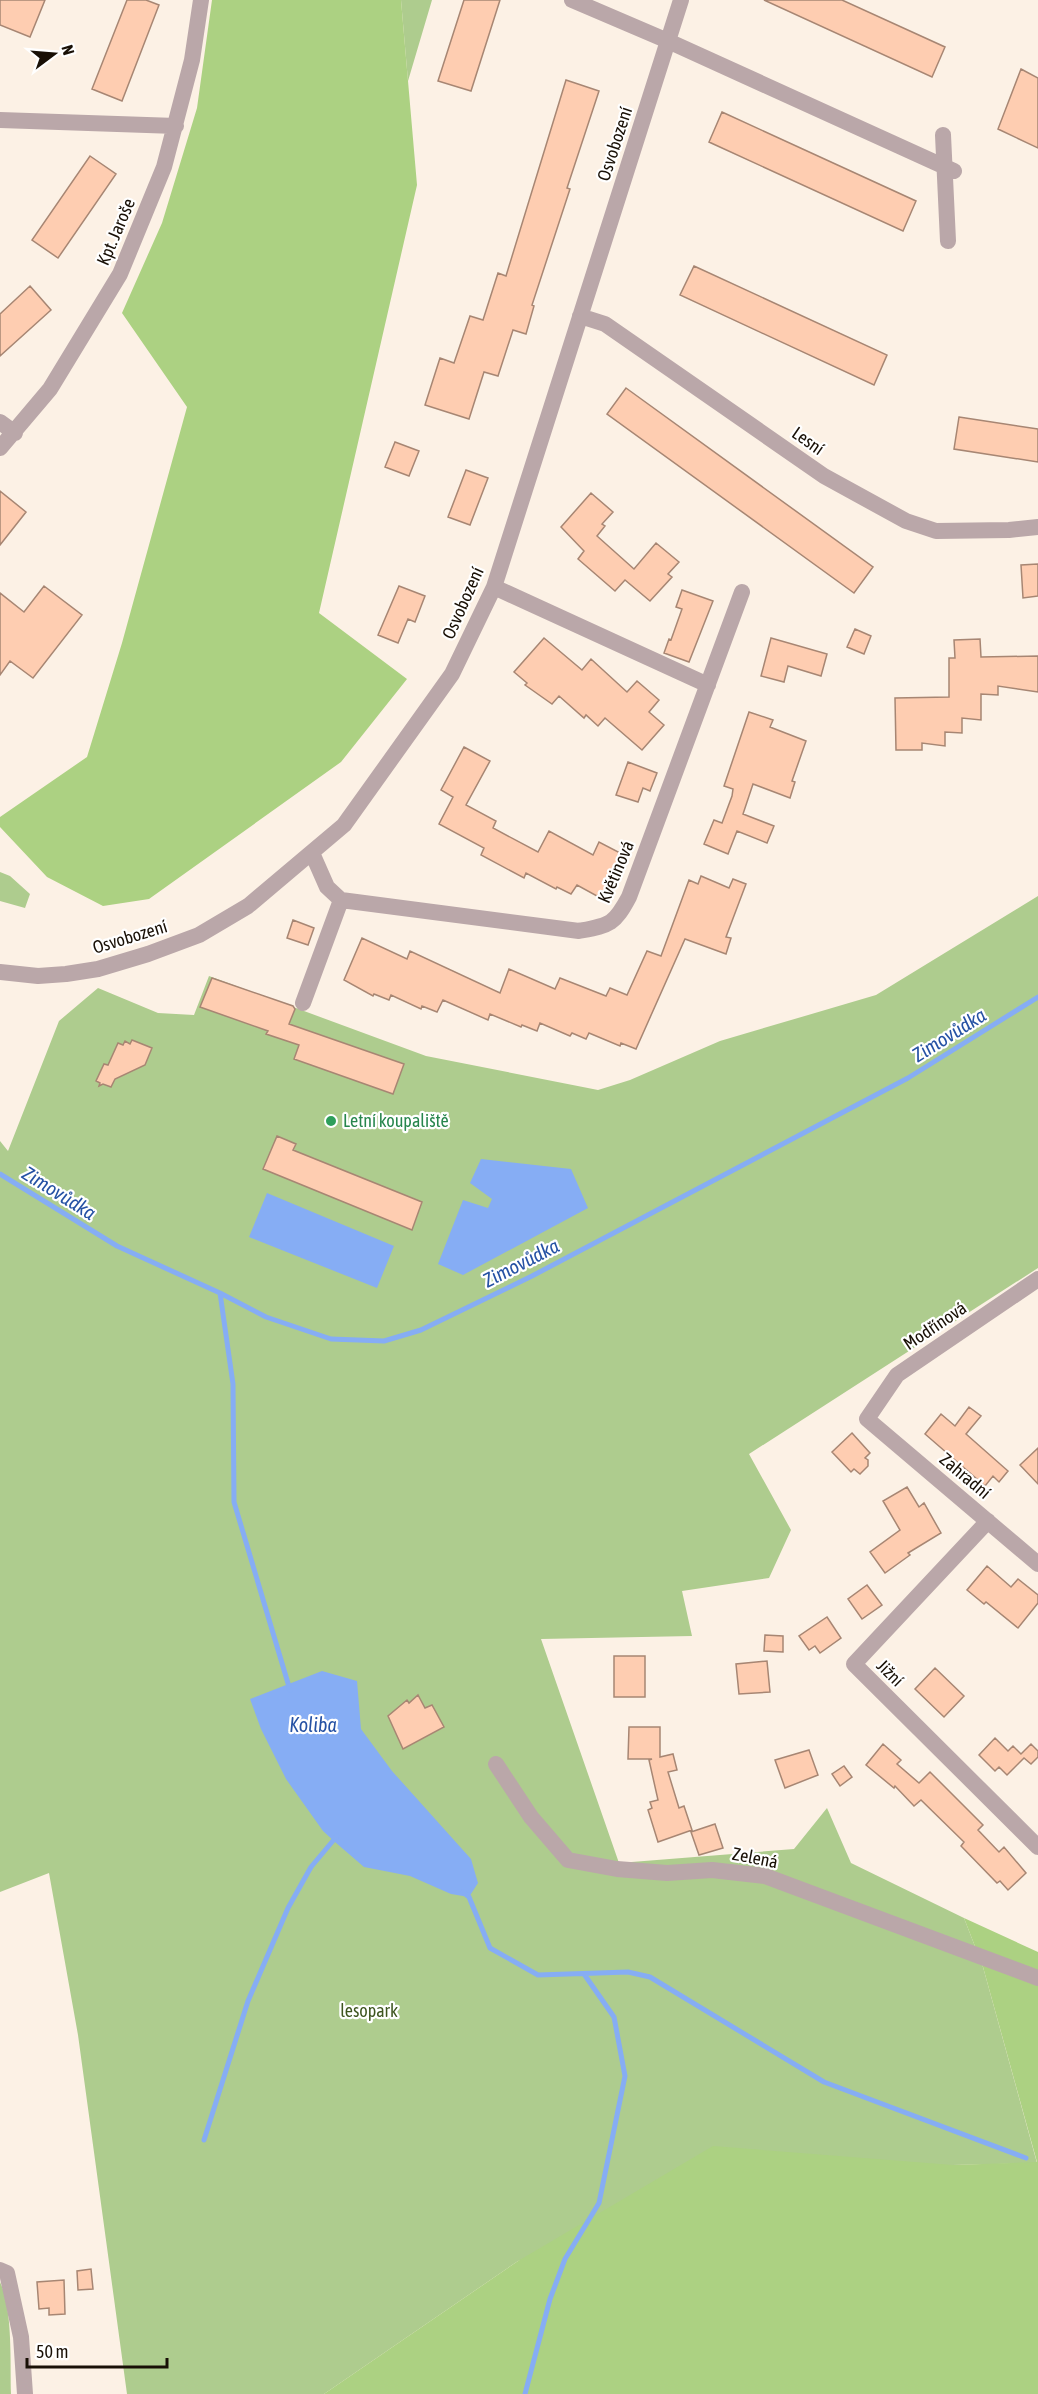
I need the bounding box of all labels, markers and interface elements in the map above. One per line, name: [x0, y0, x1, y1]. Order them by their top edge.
north arrow: [24, 24, 84, 84]
text: N: [58, 43, 78, 57]
street label: Osvobození: [593, 104, 636, 184]
street label: Kpt. Jaroše: [92, 195, 139, 268]
street label: Lesní: [788, 422, 828, 459]
street label: Osvobození: [437, 563, 488, 642]
street label: Květinová: [593, 837, 638, 906]
street label: Osvobození: [90, 915, 170, 958]
water label: Zimovůdka: [908, 1003, 990, 1066]
place label: Letní koupaliště: [343, 1110, 449, 1131]
marker: Letní koupaliště: [324, 1114, 338, 1128]
water label: Zimovůdka: [18, 1161, 100, 1224]
water label: Zimovůdka: [479, 1234, 563, 1291]
street label: Modřínová: [899, 1297, 970, 1354]
street label: Zahradní: [936, 1448, 995, 1503]
street label: Jižní: [873, 1655, 908, 1690]
water label: Koliba: [289, 1713, 337, 1736]
street label: Zelená: [730, 1843, 780, 1872]
park label: lesopark: [340, 2000, 398, 2021]
scale bar: [27, 2331, 166, 2369]
text: 50 m: [36, 2341, 68, 2362]

